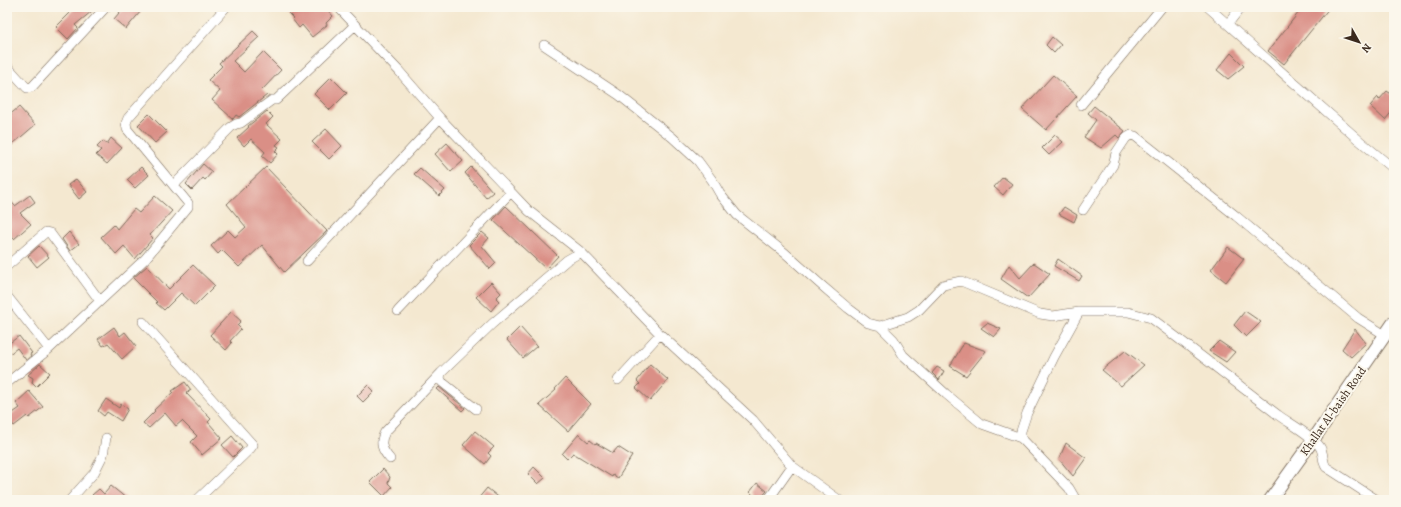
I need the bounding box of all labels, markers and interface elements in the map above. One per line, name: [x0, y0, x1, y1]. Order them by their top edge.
north arrow: [1339, 22, 1379, 62]
text: N: [1358, 40, 1375, 56]
street label: Khallat Al-baish Road: [1296, 363, 1370, 459]

